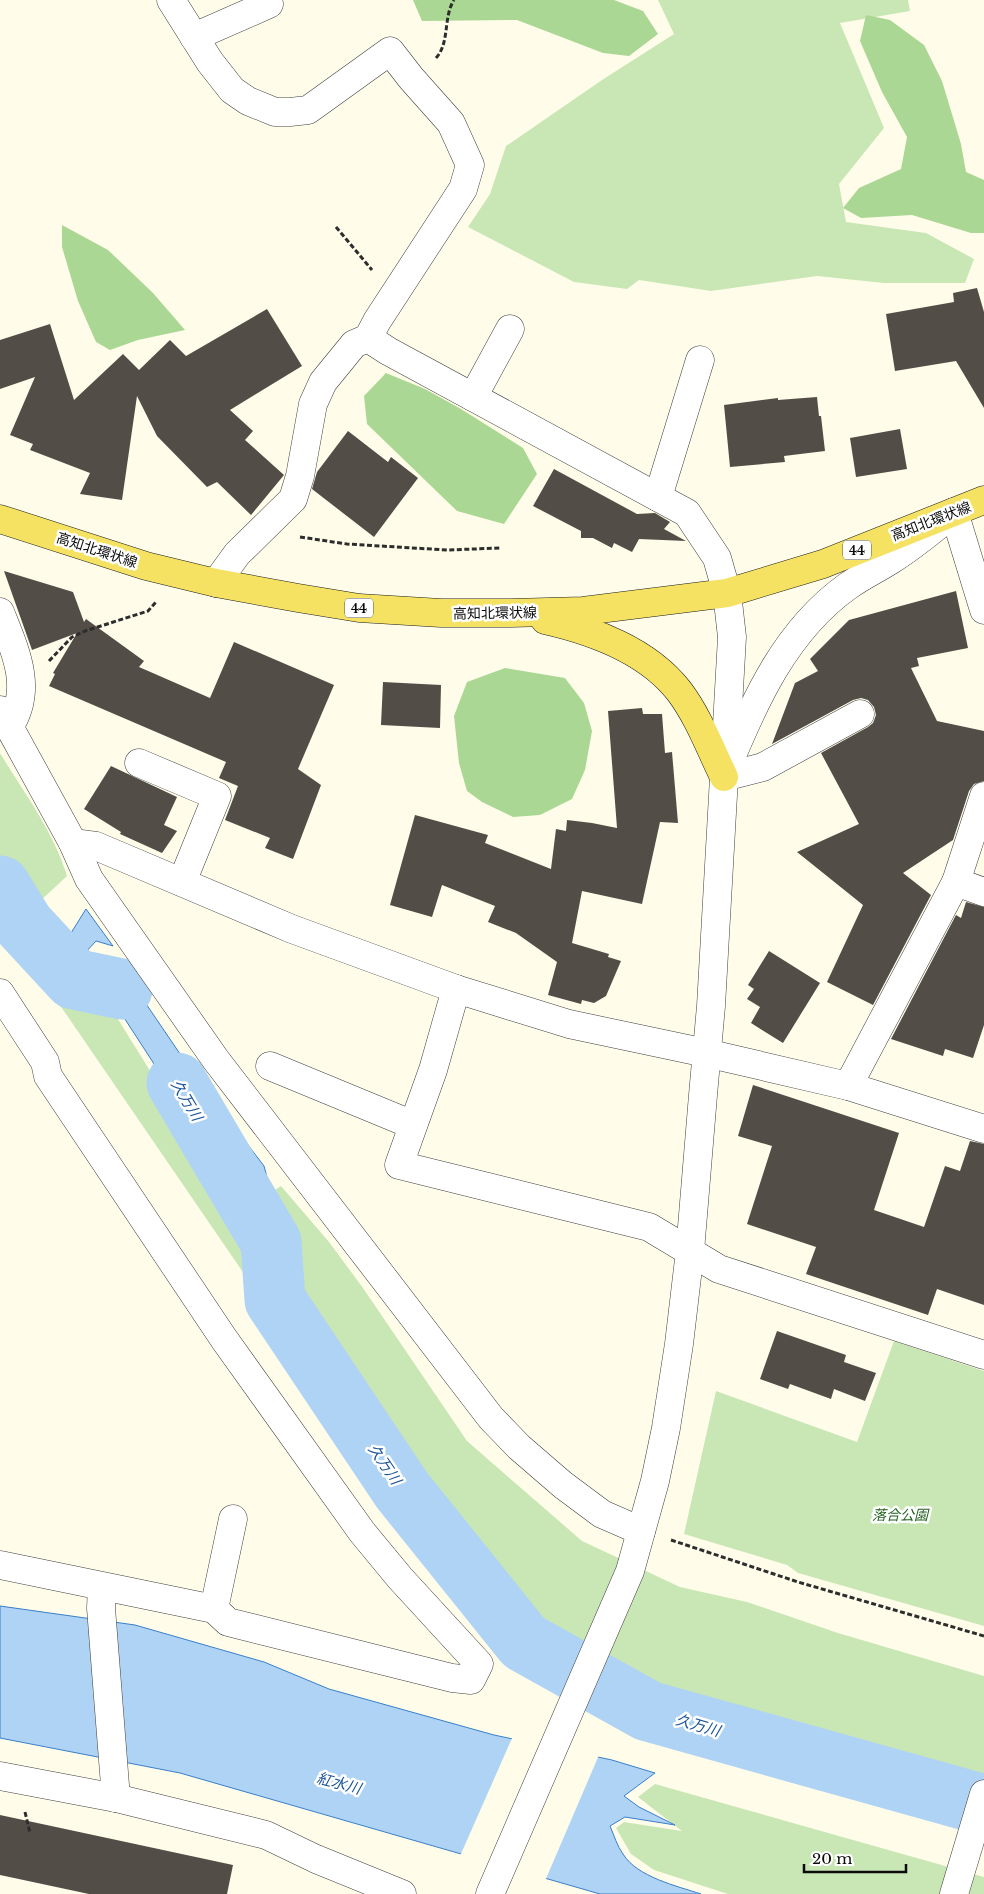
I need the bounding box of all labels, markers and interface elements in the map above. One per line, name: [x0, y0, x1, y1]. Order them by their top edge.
street label: 高知北環状線: [889, 498, 973, 544]
street label: 高知北環状線: [54, 528, 140, 572]
road number: 44: [843, 540, 871, 560]
road number: 44: [345, 598, 373, 618]
street label: 高知北環状線: [453, 603, 537, 623]
water label: 久万川: [167, 1076, 208, 1126]
water label: 久万川: [365, 1440, 407, 1490]
park label: 落合公園: [872, 1506, 930, 1524]
water label: 久万川: [674, 1710, 724, 1741]
water label: 紅水川: [315, 1768, 365, 1799]
scale bar: [804, 1842, 906, 1874]
text: 20 m: [812, 1849, 852, 1868]

